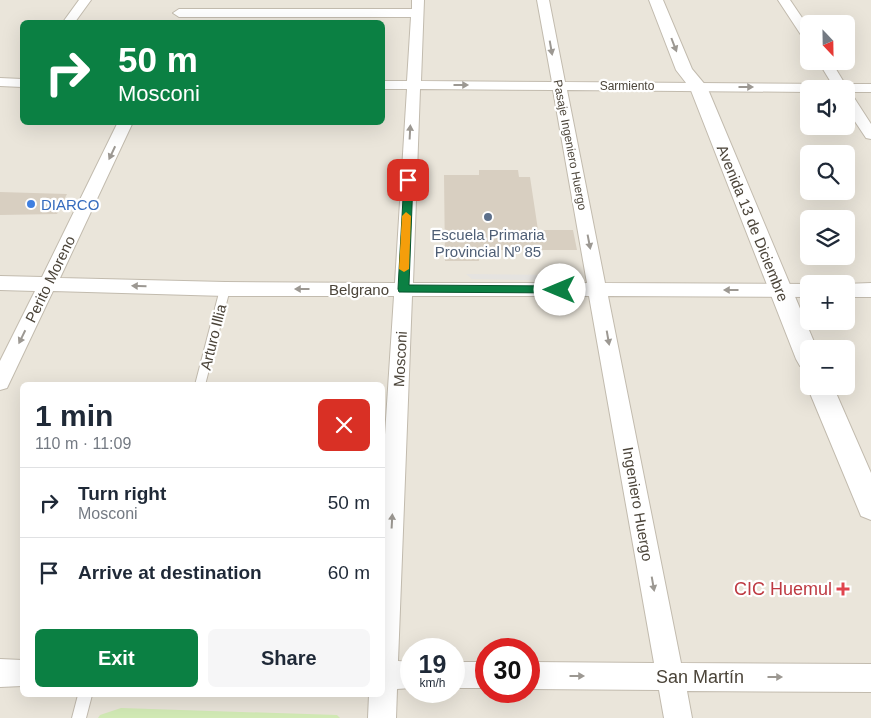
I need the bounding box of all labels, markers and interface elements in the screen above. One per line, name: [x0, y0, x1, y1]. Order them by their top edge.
north arrow: [800, 15, 855, 70]
map controls: [800, 15, 855, 395]
one-way arrow: [670, 38, 678, 53]
icon: right: [35, 40, 100, 105]
text: 50 m: [118, 40, 198, 79]
one-way arrow: [548, 40, 556, 56]
street label: Pasaje Ingeniero Huergo: [550, 79, 590, 212]
street label: Sarmiento: [600, 79, 655, 93]
button: sound: [800, 80, 855, 135]
text: Mosconi: [118, 81, 200, 106]
one-way arrow: [454, 82, 470, 90]
one-way arrow: [739, 83, 755, 91]
one-way arrow: [407, 123, 415, 139]
street label: Avenida 13 de Diciembre: [714, 142, 792, 304]
button: search: [800, 145, 855, 200]
one-way arrow: [107, 146, 115, 160]
pin: [387, 159, 429, 201]
icon: arrive: [394, 166, 422, 194]
place label: DIARCO: [41, 196, 99, 213]
marker: DIARCO: [25, 198, 37, 210]
button: layers: [800, 210, 855, 265]
marker: Escuela Primaria Provincial Nº 85: [482, 211, 494, 223]
place label: Escuela Primaria Provincial Nº 85: [431, 226, 545, 260]
street label: Perito Moreno: [22, 233, 78, 325]
one-way arrow: [586, 234, 594, 250]
position arrow: [533, 263, 585, 315]
button: +: [800, 275, 855, 330]
street label: Belgrano: [329, 281, 389, 298]
one-way arrow: [131, 282, 147, 290]
one-way arrow: [294, 285, 310, 293]
one-way arrow: [722, 286, 738, 294]
street label: Arturo Illia: [197, 302, 230, 372]
one-way arrow: [18, 330, 26, 344]
one-way arrow: [604, 330, 612, 346]
street label: Mosconi: [390, 331, 410, 387]
button: −: [800, 340, 855, 395]
text: 1 min: [35, 399, 113, 432]
button: close: [318, 399, 370, 451]
text: 110 m · 11:09: [35, 435, 131, 452]
street label: Ingeniero Huergo: [620, 445, 656, 563]
text: Turn right: [78, 483, 166, 504]
icon: right: [35, 489, 63, 517]
text: 50 m: [328, 492, 370, 513]
text: Mosconi: [78, 505, 138, 522]
one-way arrow: [388, 513, 396, 529]
icon: arrive: [35, 559, 63, 587]
text: Arrive at destination: [78, 562, 262, 583]
text: 60 m: [328, 562, 370, 583]
one-way arrow: [650, 576, 658, 592]
place label: CIC Huemul: [734, 579, 832, 599]
marker: CIC Huemul: [836, 582, 850, 596]
button: Exit: [35, 629, 198, 687]
button: Share: [208, 629, 370, 687]
speed limit sign: 30: [475, 638, 540, 703]
text: 19: [419, 650, 446, 678]
street label: San Martín: [656, 667, 744, 687]
one-way arrow: [570, 672, 586, 680]
one-way arrow: [767, 673, 783, 681]
text: km/h: [419, 676, 446, 690]

